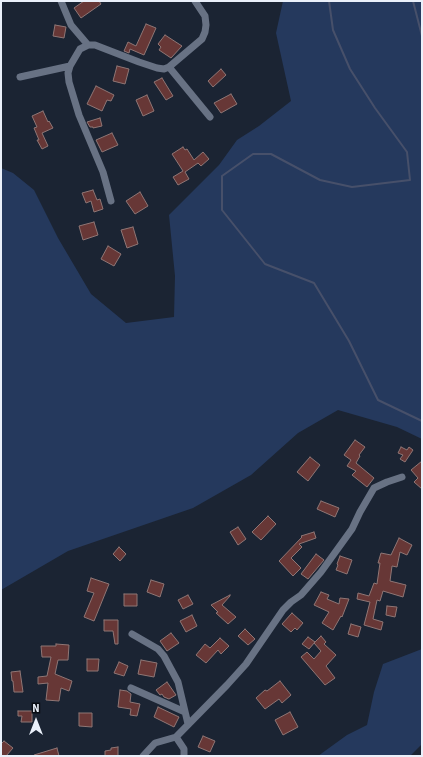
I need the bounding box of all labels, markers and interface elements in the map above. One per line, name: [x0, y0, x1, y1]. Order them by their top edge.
north arrow: [16, 701, 56, 741]
text: N: [32, 701, 40, 716]

